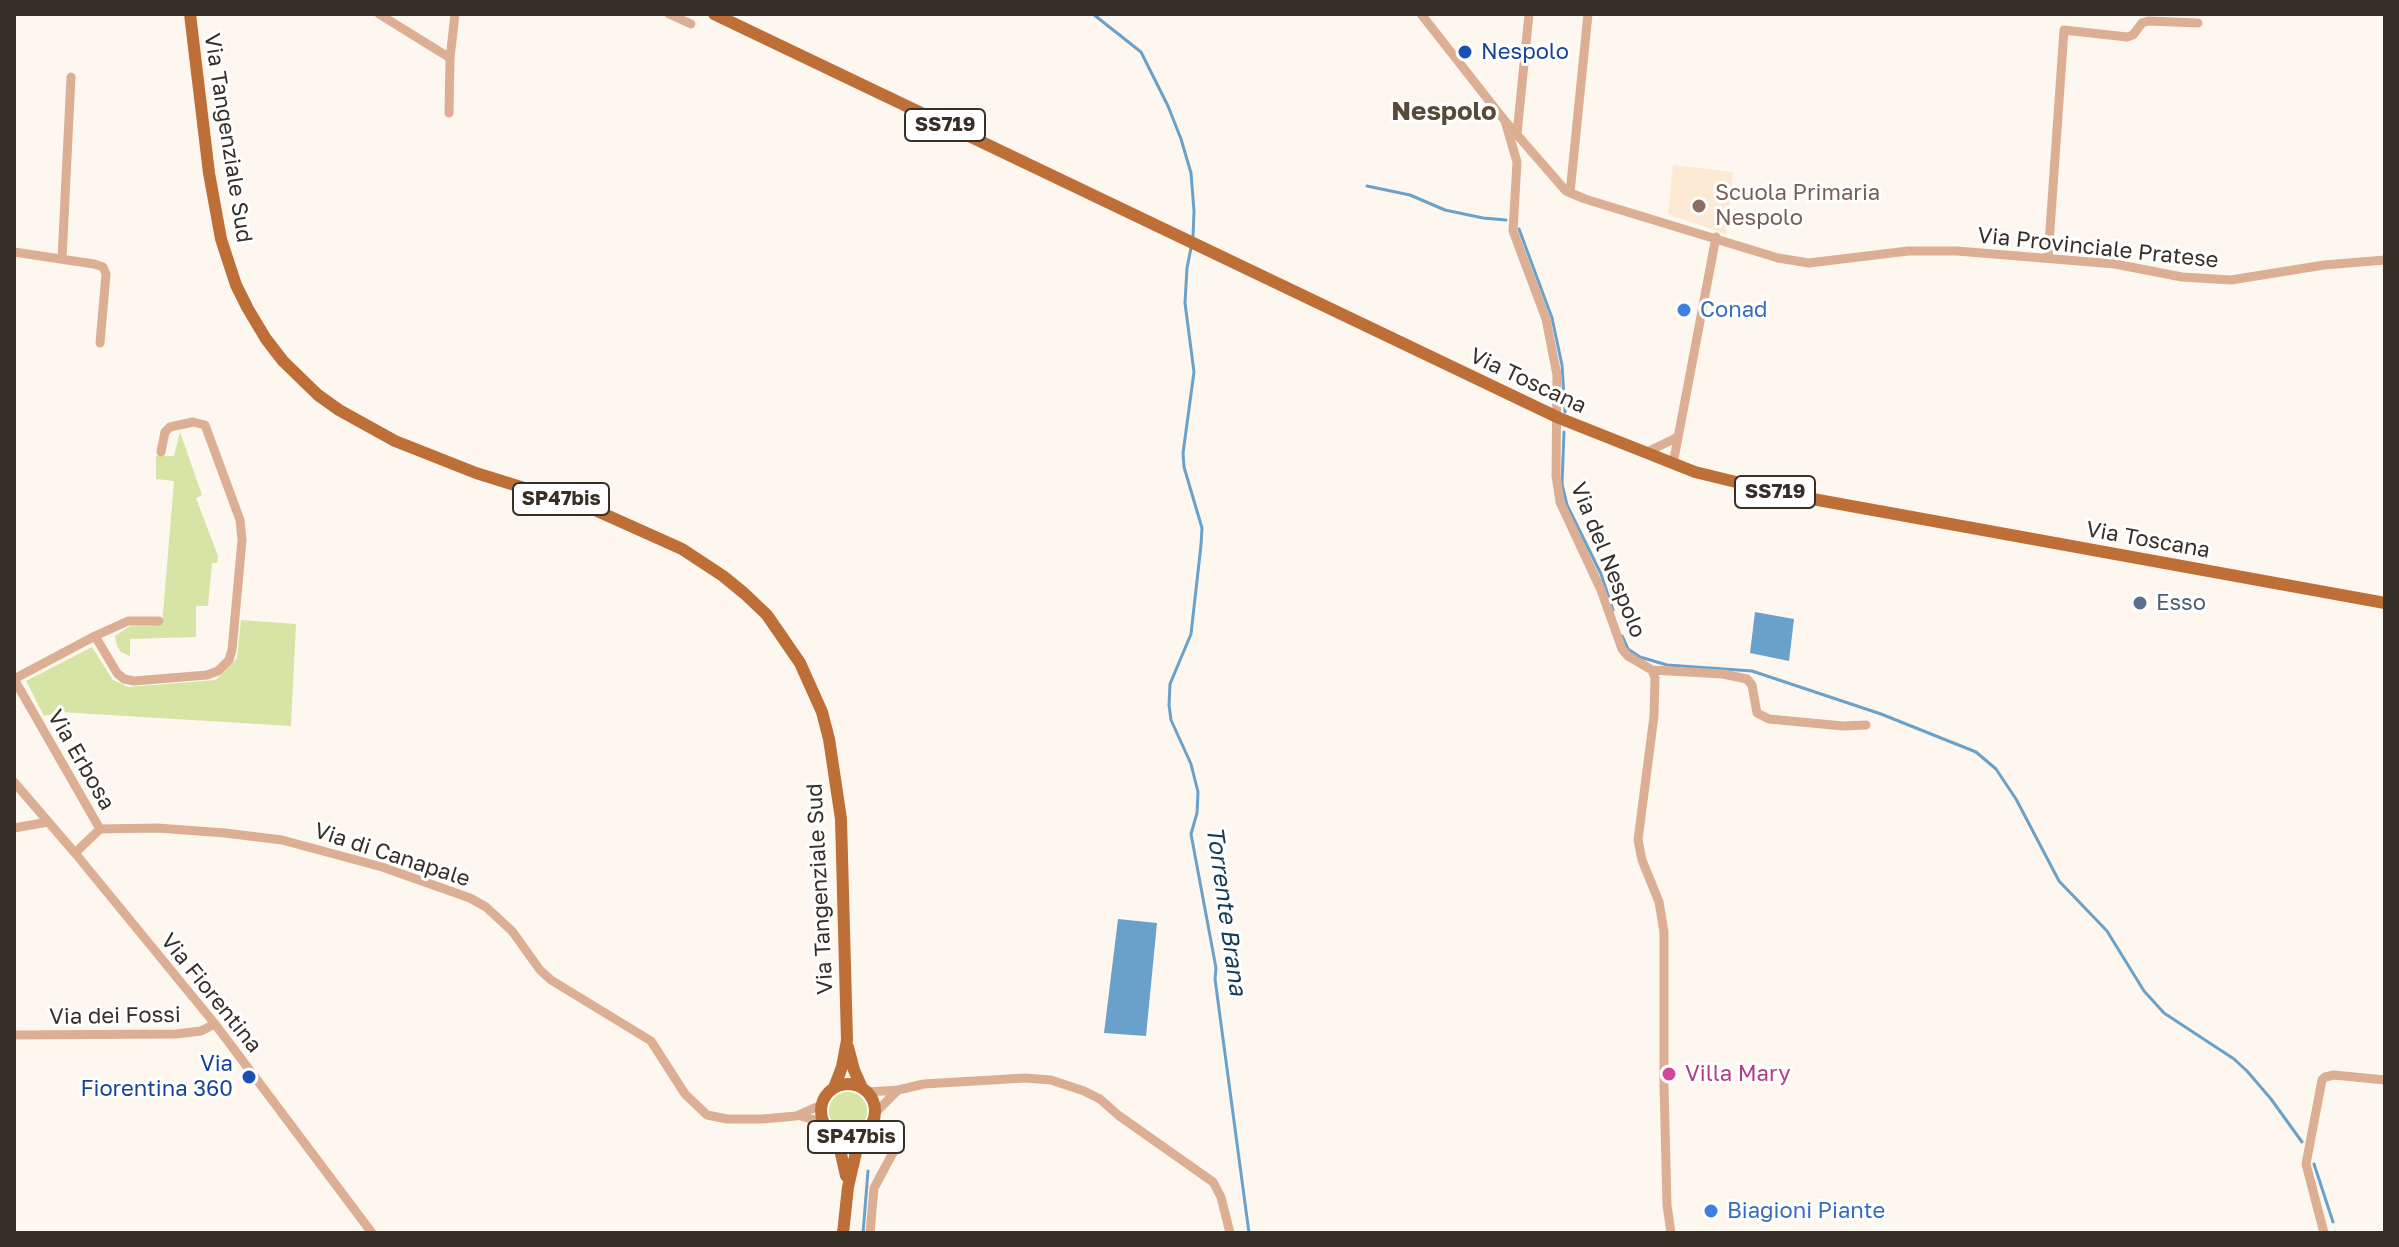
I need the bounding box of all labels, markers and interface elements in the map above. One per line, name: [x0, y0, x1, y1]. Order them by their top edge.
street label: Via Tangenziale Sud: [198, 31, 258, 245]
place label: Nespolo: [1481, 39, 1569, 65]
marker: Nespolo: [1456, 43, 1474, 61]
district label: Nespolo: [1391, 96, 1497, 128]
road number: SS719: [905, 109, 985, 141]
place label: Scuola Primaria Nespolo: [1715, 180, 1880, 232]
marker: Scuola Primaria Nespolo: [1690, 197, 1708, 215]
street label: Via Provinciale Pratese: [1976, 222, 2220, 274]
place label: Conad: [1700, 297, 1768, 323]
marker: Conad: [1675, 301, 1693, 319]
street label: Via Toscana: [1466, 343, 1590, 419]
road number: SS719: [1735, 476, 1815, 508]
street label: Via del Nespolo: [1565, 478, 1651, 642]
road number: SP47bis: [513, 483, 609, 515]
street label: Via Toscana: [2084, 516, 2212, 564]
place label: Esso: [2156, 590, 2206, 616]
marker: Esso: [2131, 594, 2149, 612]
street label: Via Erbosa: [42, 705, 120, 815]
street label: Via Tangenziale Sud: [801, 783, 839, 995]
street label: Via di Canapale: [311, 817, 473, 893]
water label: Torrente Brana: [1200, 825, 1252, 997]
street label: Via Fiorentina: [155, 928, 267, 1058]
street label: Via dei Fossi: [49, 1002, 181, 1030]
place label: Via Fiorentina 360: [80, 1051, 233, 1102]
place label: Villa Mary: [1685, 1061, 1791, 1087]
marker: Villa Mary: [1660, 1065, 1678, 1083]
marker: Via Fiorentina 360: [240, 1068, 258, 1086]
road number: SP47bis: [808, 1121, 904, 1153]
place label: Biagioni Piante: [1727, 1198, 1885, 1224]
marker: Biagioni Piante: [1702, 1202, 1720, 1220]

